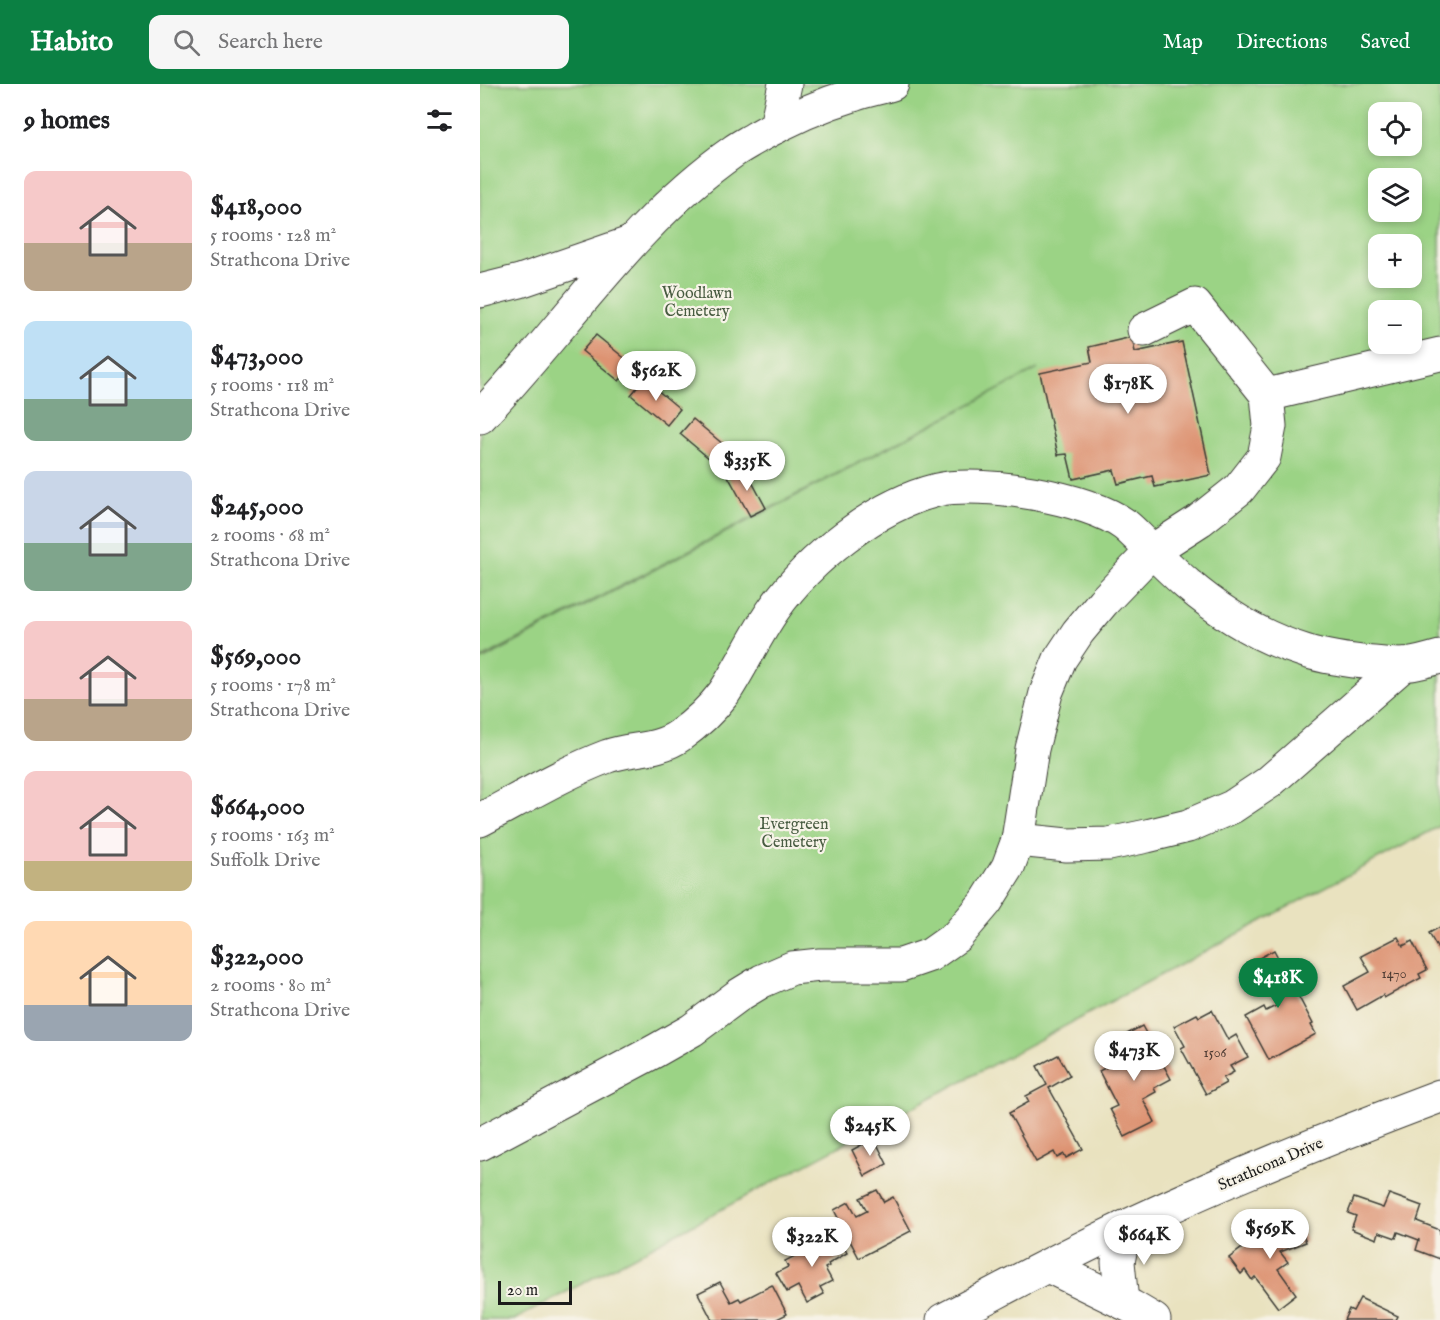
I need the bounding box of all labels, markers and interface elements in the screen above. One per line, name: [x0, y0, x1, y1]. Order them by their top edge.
search box: [149, 15, 569, 69]
text: Habito: [30, 25, 113, 60]
icon: search: [170, 26, 203, 59]
text: Search here: [218, 28, 323, 56]
text: Map: [1163, 29, 1203, 56]
text: Directions: [1236, 29, 1327, 56]
text: Saved: [1360, 29, 1410, 56]
map controls: [1368, 102, 1422, 354]
button: locate: [1368, 102, 1422, 156]
text: 9 homes: [24, 104, 110, 137]
icon: filters: [423, 104, 456, 137]
button: layers: [1368, 168, 1422, 222]
text: $418,000: [210, 190, 302, 223]
icon: home: [72, 195, 144, 267]
text: 5 rooms · 128 m²: [210, 223, 336, 248]
button: +: [1368, 234, 1422, 288]
text: Strathcona Drive: [210, 248, 350, 273]
park label: Woodlawn Cemetery: [662, 284, 733, 322]
button: −: [1368, 300, 1422, 354]
text: $473,000: [210, 340, 303, 373]
icon: home: [72, 345, 144, 417]
pin: $562K: [614, 351, 698, 402]
text: $562K: [631, 358, 681, 383]
pin: $178K: [1086, 364, 1170, 415]
text: $178K: [1103, 371, 1153, 396]
text: 5 rooms · 118 m²: [210, 373, 334, 398]
text: Strathcona Drive: [210, 398, 350, 423]
pin: $335K: [705, 441, 789, 492]
text: $335K: [723, 448, 771, 473]
text: $245,000: [210, 490, 304, 523]
icon: home: [72, 495, 144, 567]
text: 2 rooms · 68 m²: [210, 523, 330, 548]
text: Strathcona Drive: [210, 548, 350, 573]
text: $569,000: [210, 640, 301, 673]
icon: home: [72, 645, 144, 717]
text: 5 rooms · 178 m²: [210, 673, 336, 698]
text: Strathcona Drive: [210, 698, 350, 723]
text: $664,000: [210, 790, 305, 823]
icon: home: [72, 795, 144, 867]
park label: Evergreen Cemetery: [760, 815, 829, 853]
text: 5 rooms · 163 m²: [210, 823, 335, 848]
text: Suffolk Drive: [210, 848, 320, 873]
text: $322,000: [210, 940, 304, 973]
icon: home: [72, 945, 144, 1017]
pin: $418K: [1236, 958, 1320, 1009]
text: $418K: [1253, 965, 1303, 990]
house number: 1470: [1381, 965, 1407, 983]
text: 2 rooms · 80 m²: [210, 973, 331, 998]
text: Strathcona Drive: [210, 998, 350, 1023]
pin: $473K: [1092, 1031, 1176, 1082]
text: $473K: [1108, 1038, 1160, 1063]
house number: 1506: [1203, 1044, 1228, 1062]
pin: $245K: [828, 1106, 912, 1157]
text: $245K: [844, 1113, 896, 1138]
street label: Strathcona Drive: [1215, 1134, 1326, 1196]
pin: $569K: [1228, 1209, 1312, 1260]
pin: $664K: [1102, 1215, 1186, 1266]
text: $569K: [1245, 1216, 1295, 1241]
pin: $322K: [770, 1217, 854, 1268]
text: $664K: [1118, 1222, 1170, 1247]
text: $322K: [786, 1224, 838, 1249]
scale bar: [498, 1278, 572, 1306]
text: 20 m: [507, 1281, 538, 1301]

